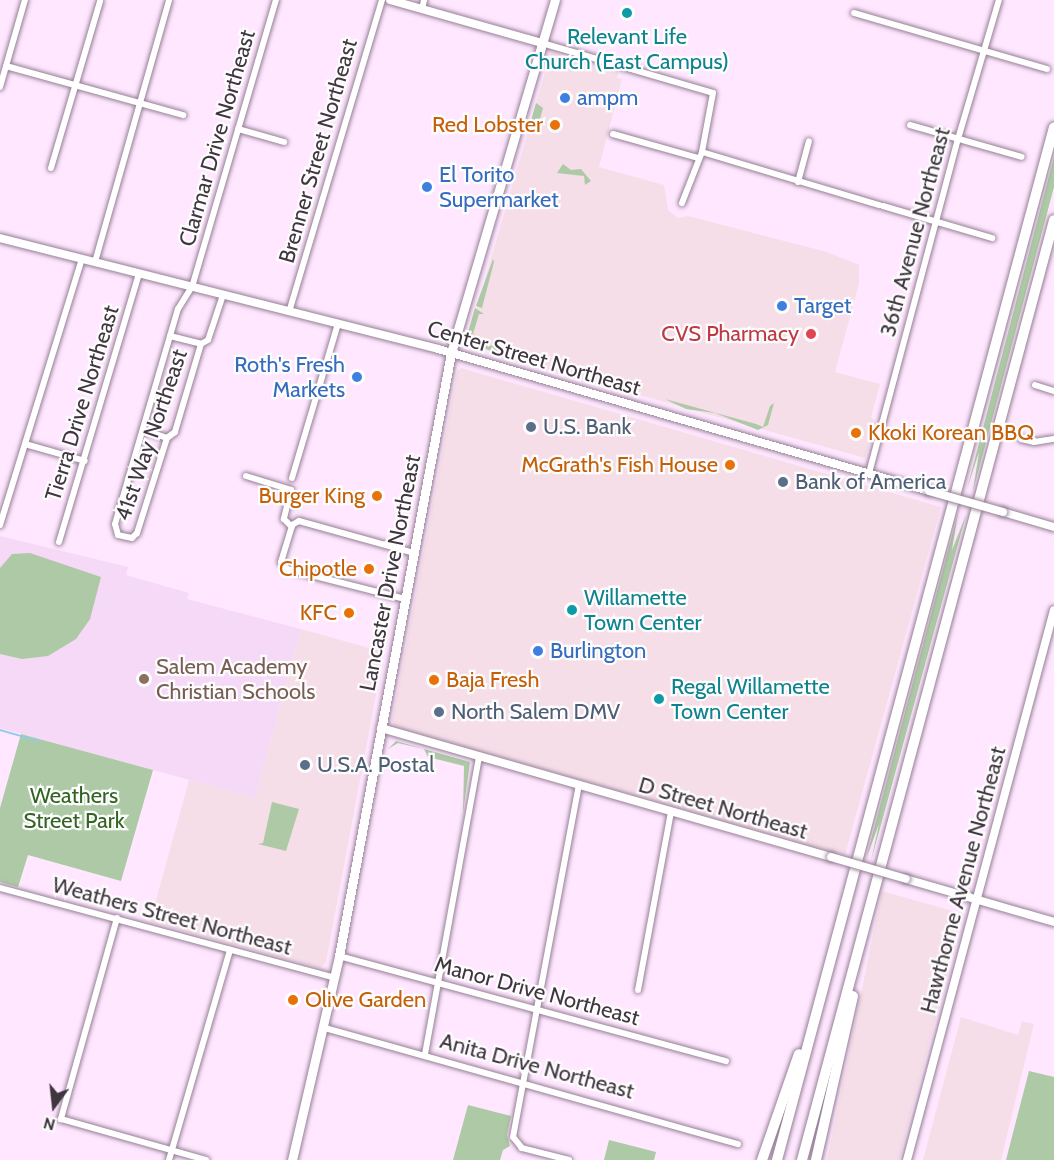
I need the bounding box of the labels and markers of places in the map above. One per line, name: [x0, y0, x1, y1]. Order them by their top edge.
marker: Relevant Life Church (East Campus): [620, 6, 634, 20]
place label: Relevant Life Church (East Campus): [525, 23, 729, 74]
place label: ampm: [577, 85, 638, 111]
marker: ampm: [558, 91, 572, 105]
place label: Red Lobster: [432, 112, 543, 138]
marker: Red Lobster: [548, 118, 562, 132]
place label: El Torito Supermarket: [439, 161, 559, 212]
marker: El Torito Supermarket: [420, 180, 434, 194]
place label: Target: [794, 293, 851, 319]
marker: Target: [775, 299, 789, 313]
place label: CVS Pharmacy: [661, 321, 799, 347]
marker: CVS Pharmacy: [804, 327, 818, 341]
place label: Roth's Fresh Markets: [234, 351, 345, 402]
marker: Roth's Fresh Markets: [350, 370, 364, 384]
place label: U.S. Bank: [543, 414, 631, 440]
marker: U.S. Bank: [524, 420, 538, 434]
place label: Kkoki Korean BBQ: [868, 420, 1034, 446]
marker: Kkoki Korean BBQ: [849, 426, 863, 440]
place label: McGrath's Fish House: [521, 452, 718, 478]
marker: McGrath's Fish House: [723, 458, 737, 472]
place label: Bank of America: [795, 469, 946, 495]
marker: Bank of America: [776, 475, 790, 489]
place label: Burger King: [259, 483, 365, 509]
marker: Burger King: [370, 489, 384, 503]
place label: Chipotle: [279, 556, 357, 582]
marker: Chipotle: [362, 562, 376, 576]
place label: Willamette Town Center: [584, 584, 701, 636]
place label: KFC: [300, 600, 337, 626]
marker: Willamette Town Center: [565, 603, 579, 617]
marker: KFC: [342, 606, 356, 620]
place label: Burlington: [550, 638, 646, 664]
marker: Burlington: [531, 644, 545, 658]
place label: Salem Academy Christian Schools: [156, 653, 315, 704]
place label: Baja Fresh: [446, 667, 539, 693]
marker: Salem Academy Christian Schools: [137, 672, 151, 686]
marker: Baja Fresh: [427, 673, 441, 687]
place label: Regal Willamette Town Center: [671, 673, 830, 724]
marker: Regal Willamette Town Center: [652, 692, 666, 706]
place label: North Salem DMV: [451, 699, 620, 725]
marker: North Salem DMV: [432, 705, 446, 719]
place label: U.S.A. Postal: [317, 752, 434, 778]
marker: U.S.A. Postal: [298, 758, 312, 772]
place label: Olive Garden: [305, 987, 426, 1013]
marker: Olive Garden: [286, 993, 300, 1007]

